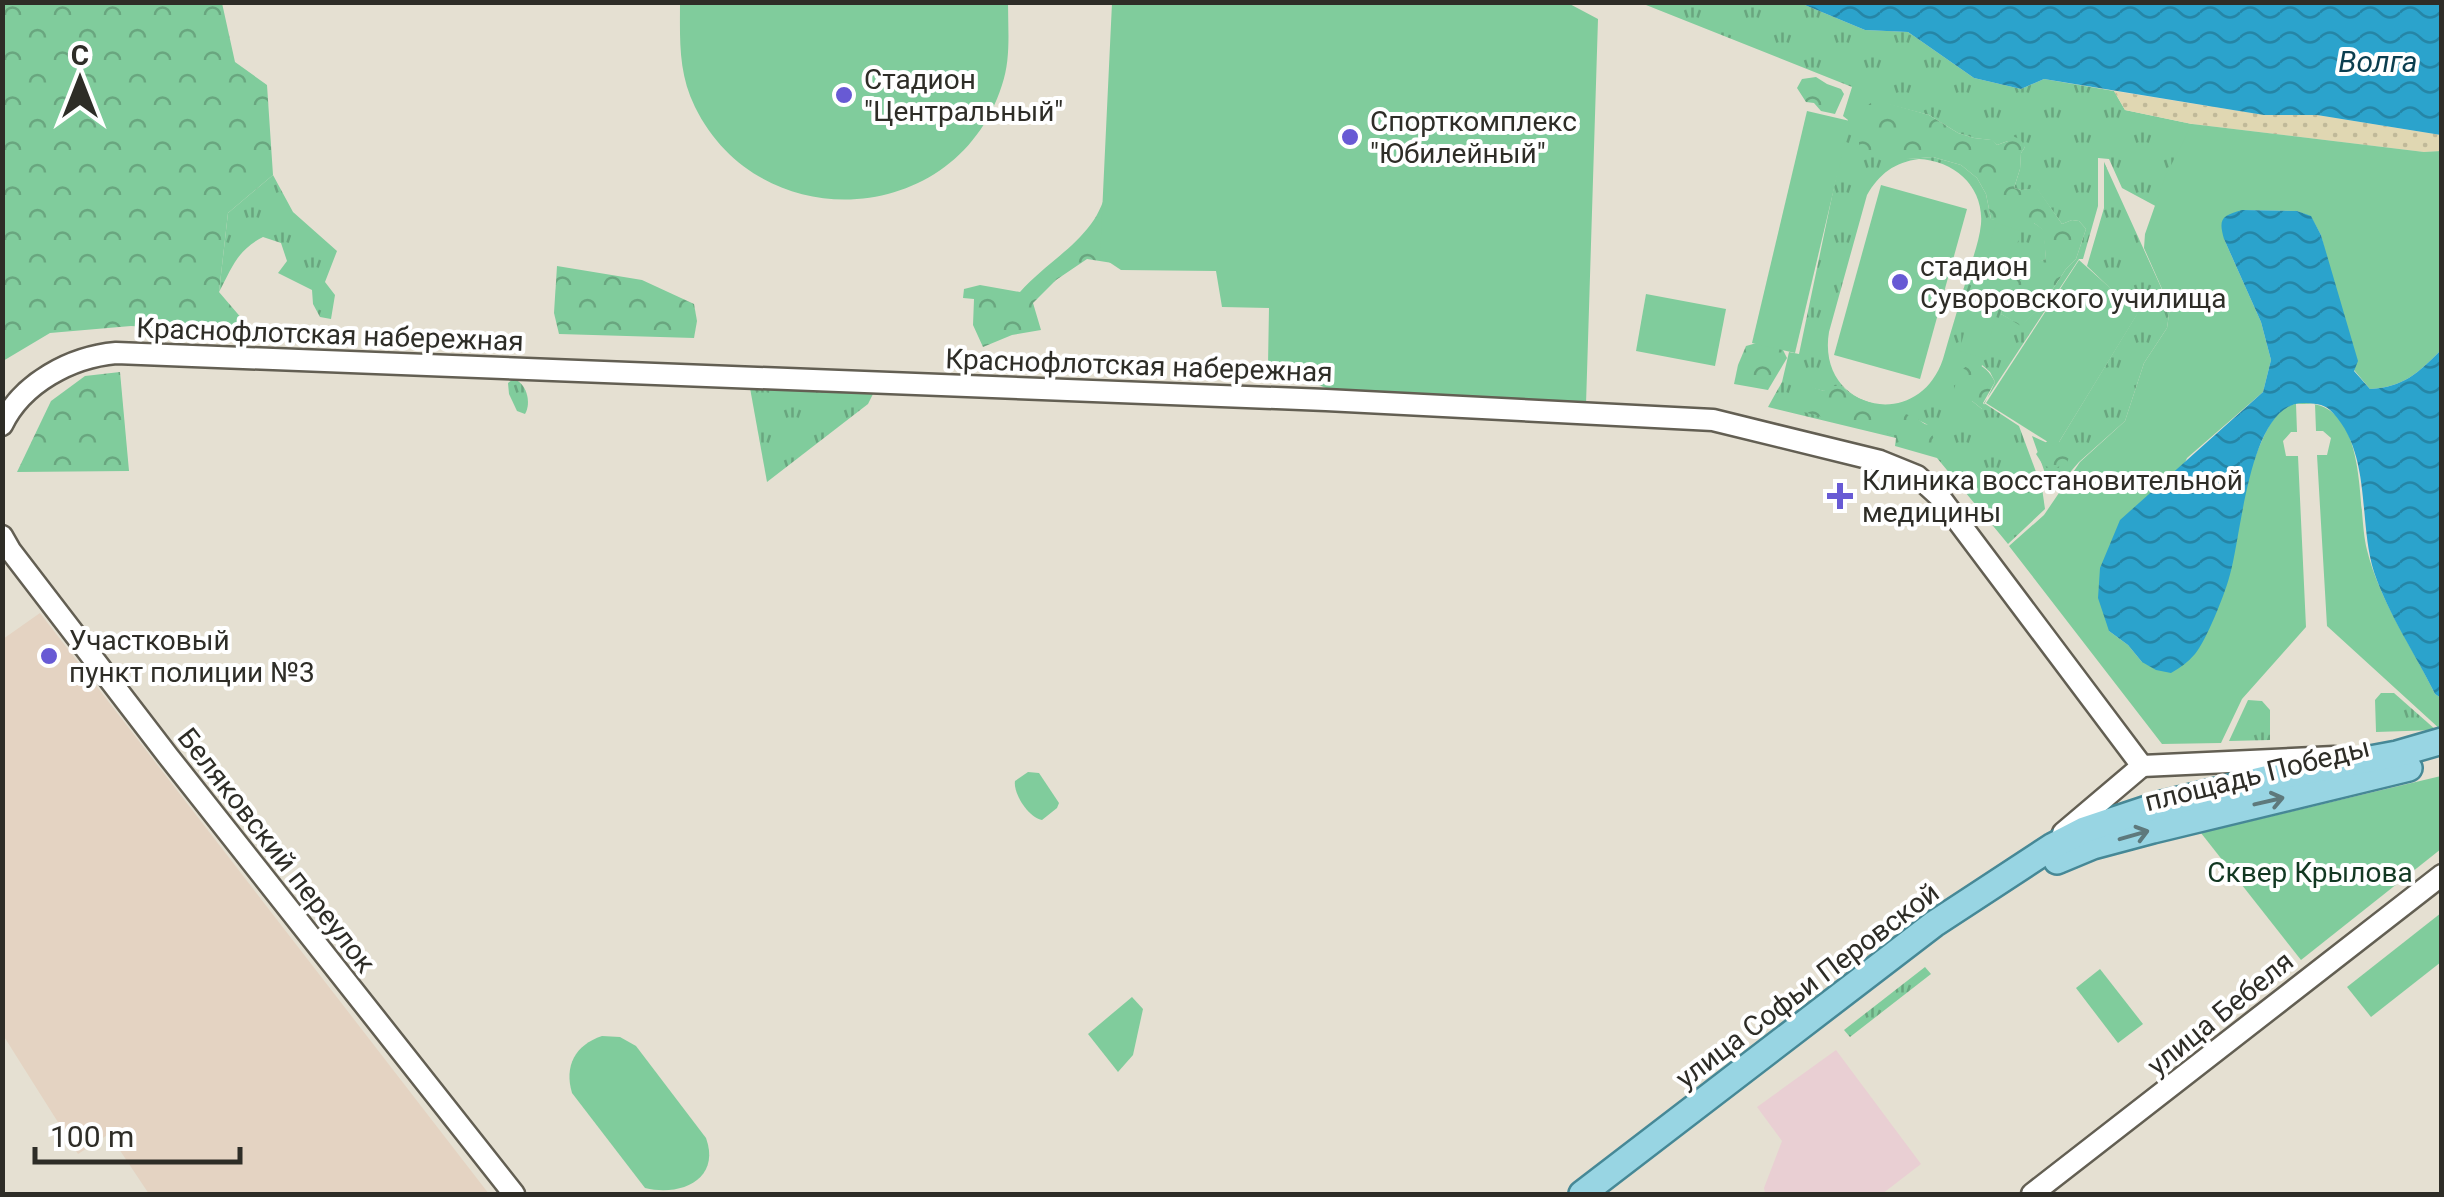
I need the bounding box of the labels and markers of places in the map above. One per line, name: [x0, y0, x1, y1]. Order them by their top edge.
place label: Стадион "Центральный": [864, 63, 1063, 128]
marker: Стадион "Центральный": [833, 84, 855, 106]
place label: Спорткомплекс "Юбилейный": [1370, 105, 1577, 170]
marker: Спорткомплекс "Юбилейный": [1339, 126, 1361, 148]
place label: стадион Суворовского училища: [1920, 250, 2226, 315]
marker: стадион Суворовского училища: [1889, 271, 1911, 293]
place label: Клиника восстановительной медицины: [1862, 464, 2243, 529]
marker: Клиника восстановительной медицины: [1827, 483, 1853, 509]
place label: Участковый пункт полиции №3: [69, 624, 315, 689]
marker: Участковый пункт полиции №3: [38, 645, 60, 667]

